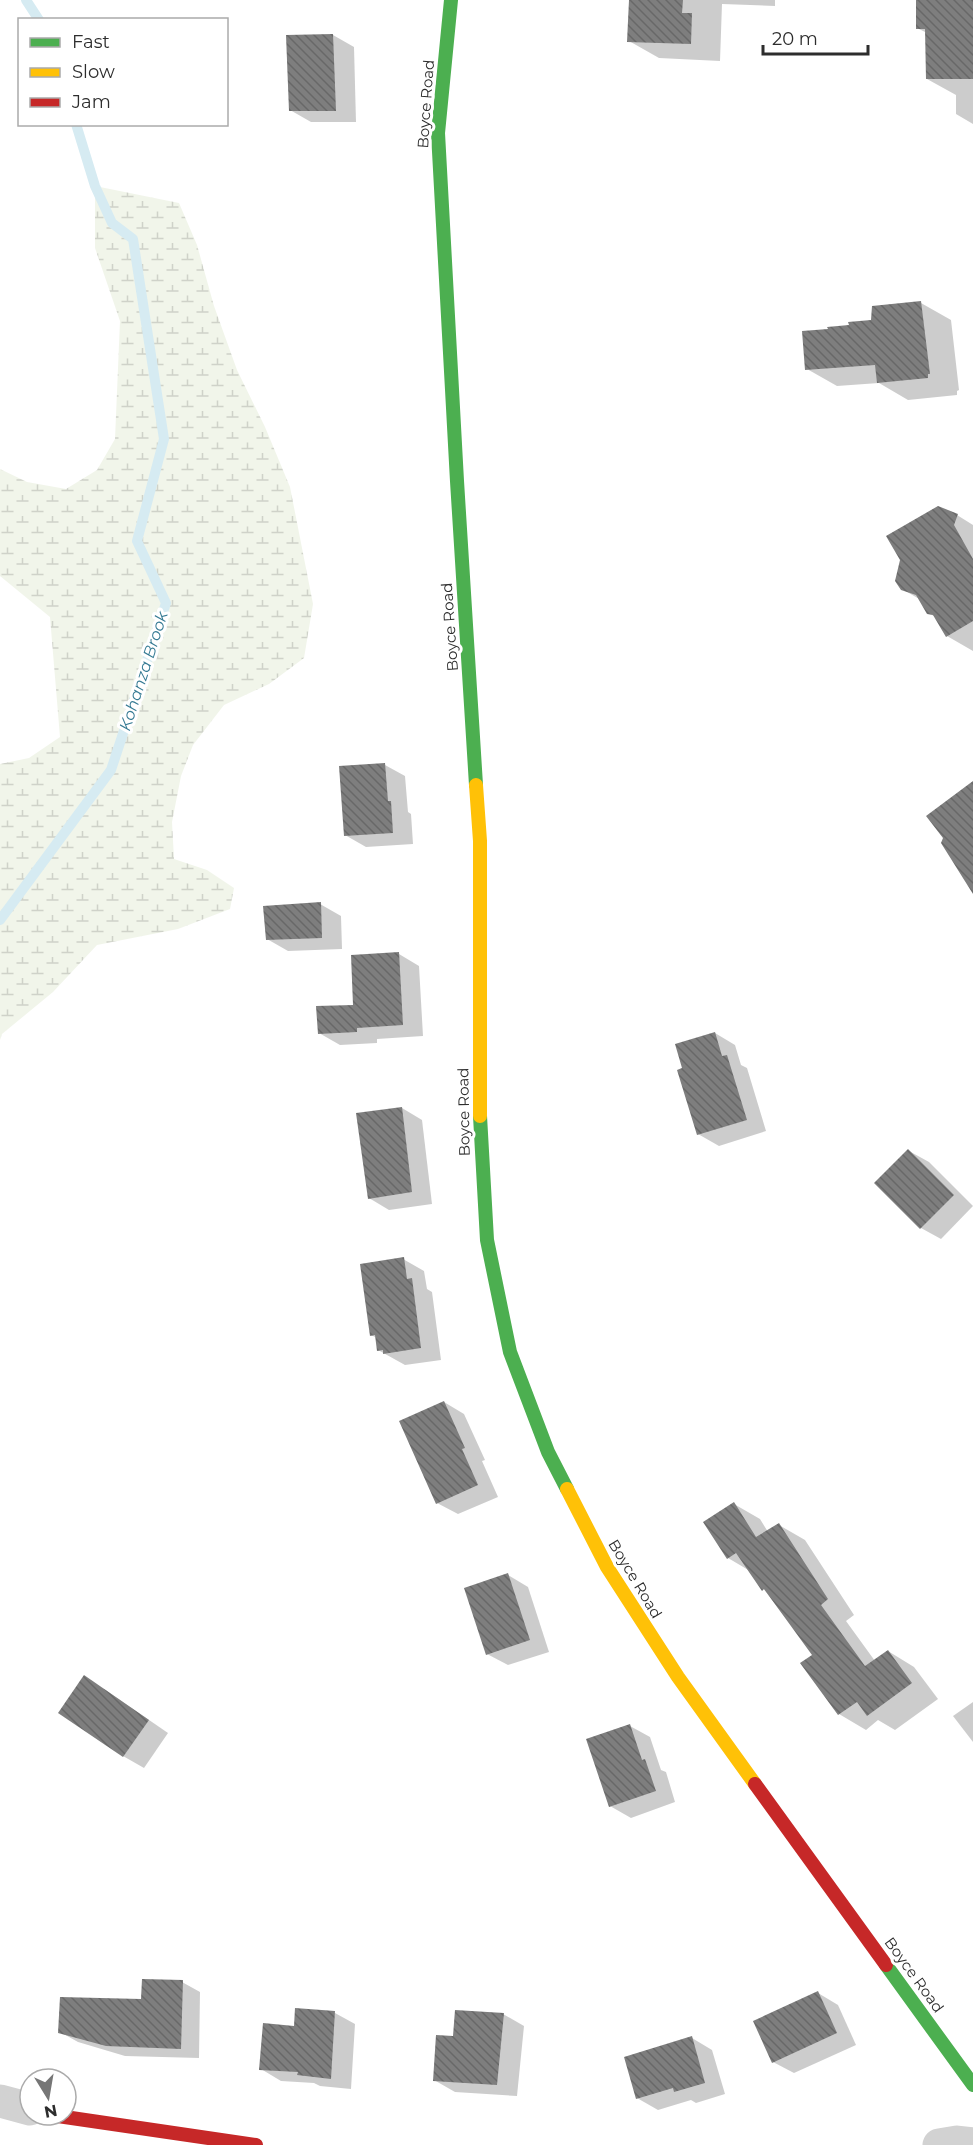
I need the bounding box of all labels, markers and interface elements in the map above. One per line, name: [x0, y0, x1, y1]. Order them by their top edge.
legend: [18, 18, 228, 126]
scale bar: [763, 18, 868, 56]
text: 20 m: [772, 28, 818, 50]
text: Fast: [72, 31, 110, 53]
street label: Boyce Road: [413, 59, 438, 149]
text: Slow: [72, 61, 115, 83]
text: Jam: [71, 91, 111, 113]
street label: Boyce Road: [437, 582, 462, 672]
water label: Kohanza Brook: [115, 608, 172, 733]
street label: Boyce Road: [453, 1067, 474, 1157]
street label: Boyce Road: [604, 1536, 666, 1622]
street label: Boyce Road: [881, 1933, 948, 2016]
north arrow: [18, 2067, 78, 2127]
text: N: [43, 2101, 59, 2122]

